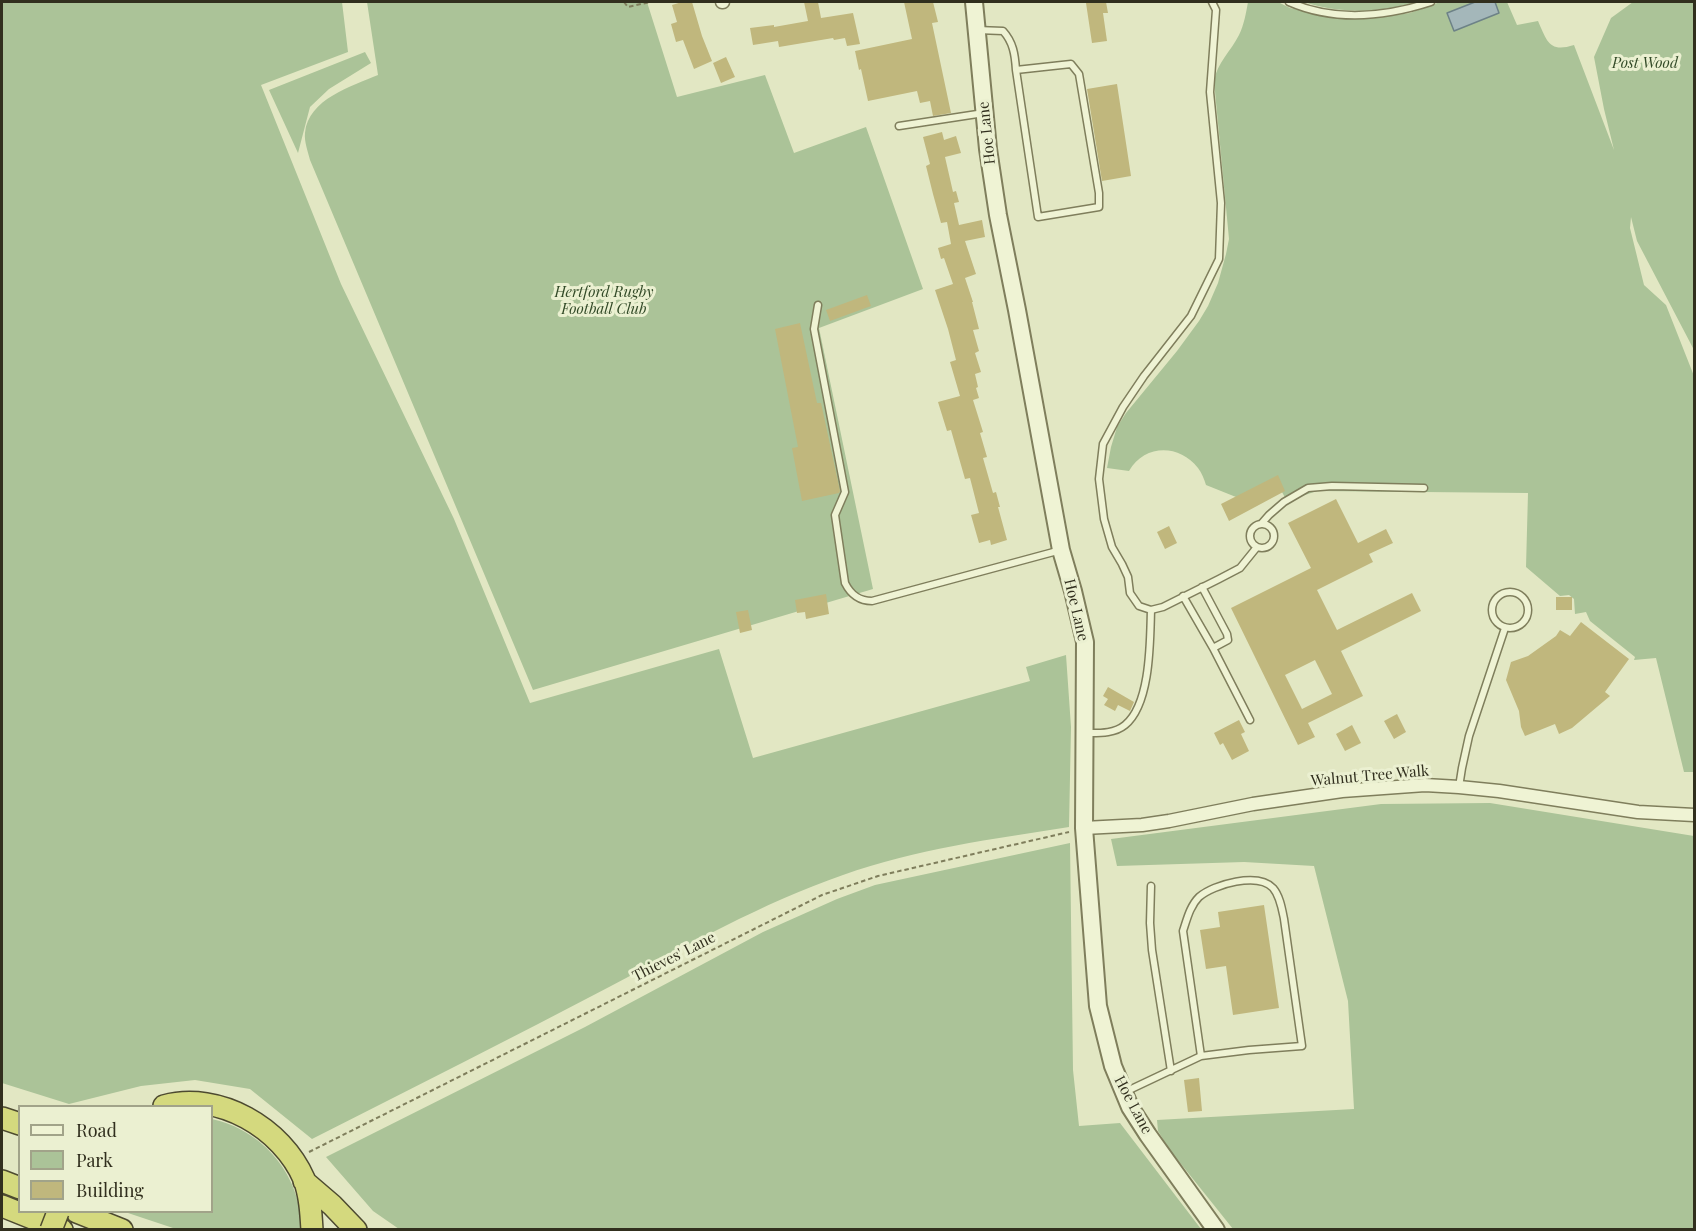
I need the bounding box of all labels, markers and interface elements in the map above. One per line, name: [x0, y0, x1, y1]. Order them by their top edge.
park label: Post Wood: [1612, 54, 1678, 72]
street label: Hoe Lane: [975, 101, 999, 165]
park label: Hertford Rugby Football Club: [555, 283, 653, 318]
street label: Hoe Lane: [1060, 577, 1092, 643]
street label: Walnut Tree Walk: [1310, 762, 1430, 790]
street label: Thieves' Lane: [629, 928, 719, 986]
street label: Hoe Lane: [1110, 1073, 1156, 1137]
legend: [18, 1105, 213, 1213]
text: Road: [76, 1118, 117, 1142]
text: Park: [76, 1148, 113, 1172]
text: Building: [76, 1178, 144, 1202]

